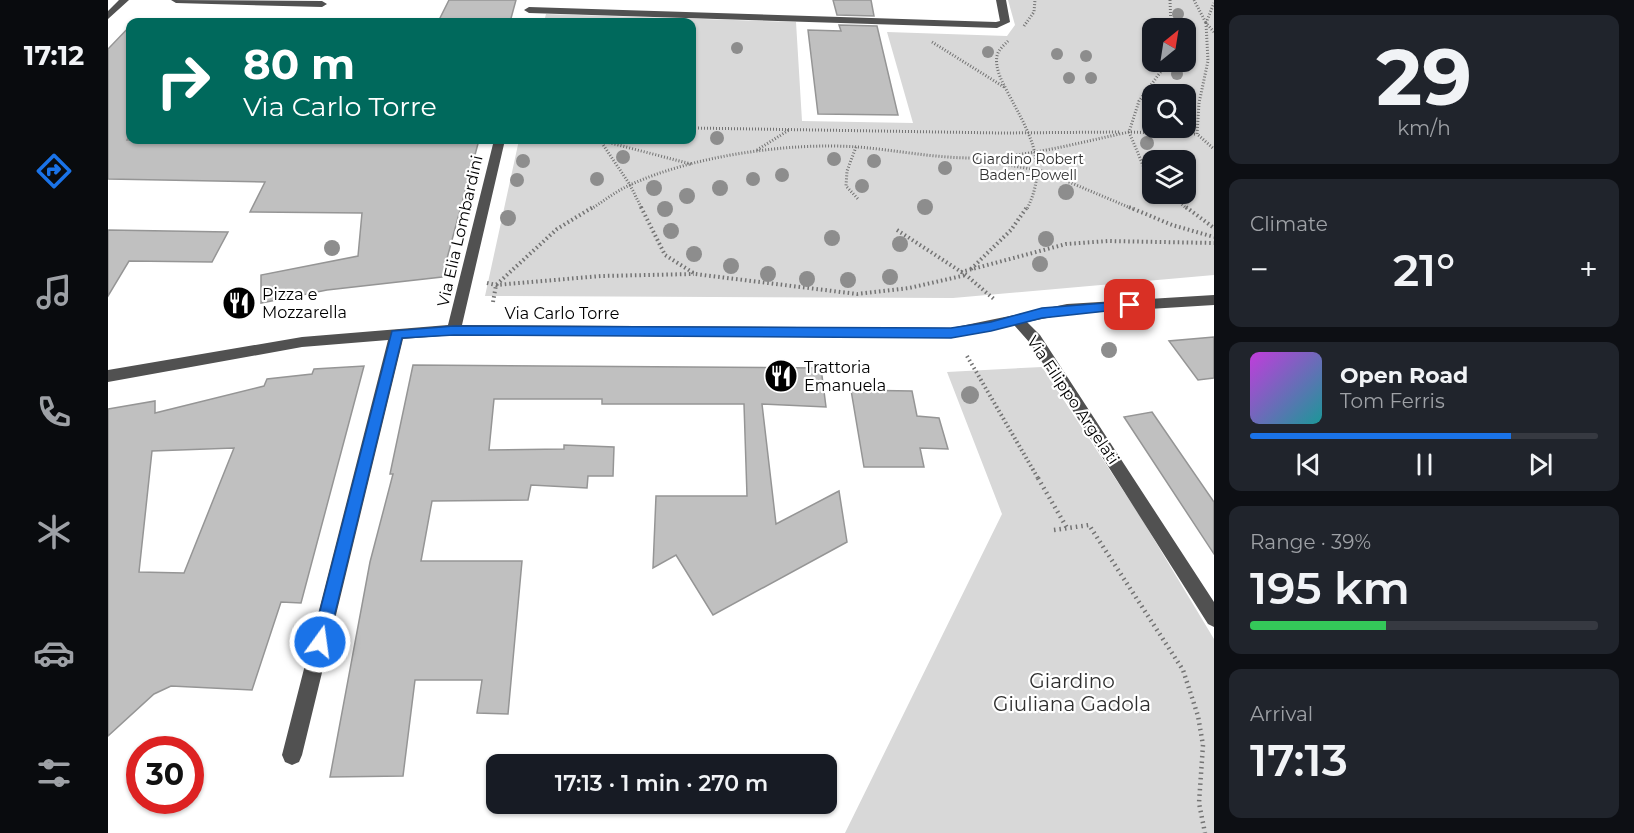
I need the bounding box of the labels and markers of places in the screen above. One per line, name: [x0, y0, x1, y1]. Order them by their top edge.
pin: [1104, 279, 1155, 330]
restaurant icon: Pizza e Mozzarella: [221, 285, 257, 321]
place label: Pizza e Mozzarella: [262, 285, 347, 322]
restaurant icon: Trattoria Emanuela: [763, 358, 799, 394]
place label: Trattoria Emanuela: [804, 358, 886, 395]

